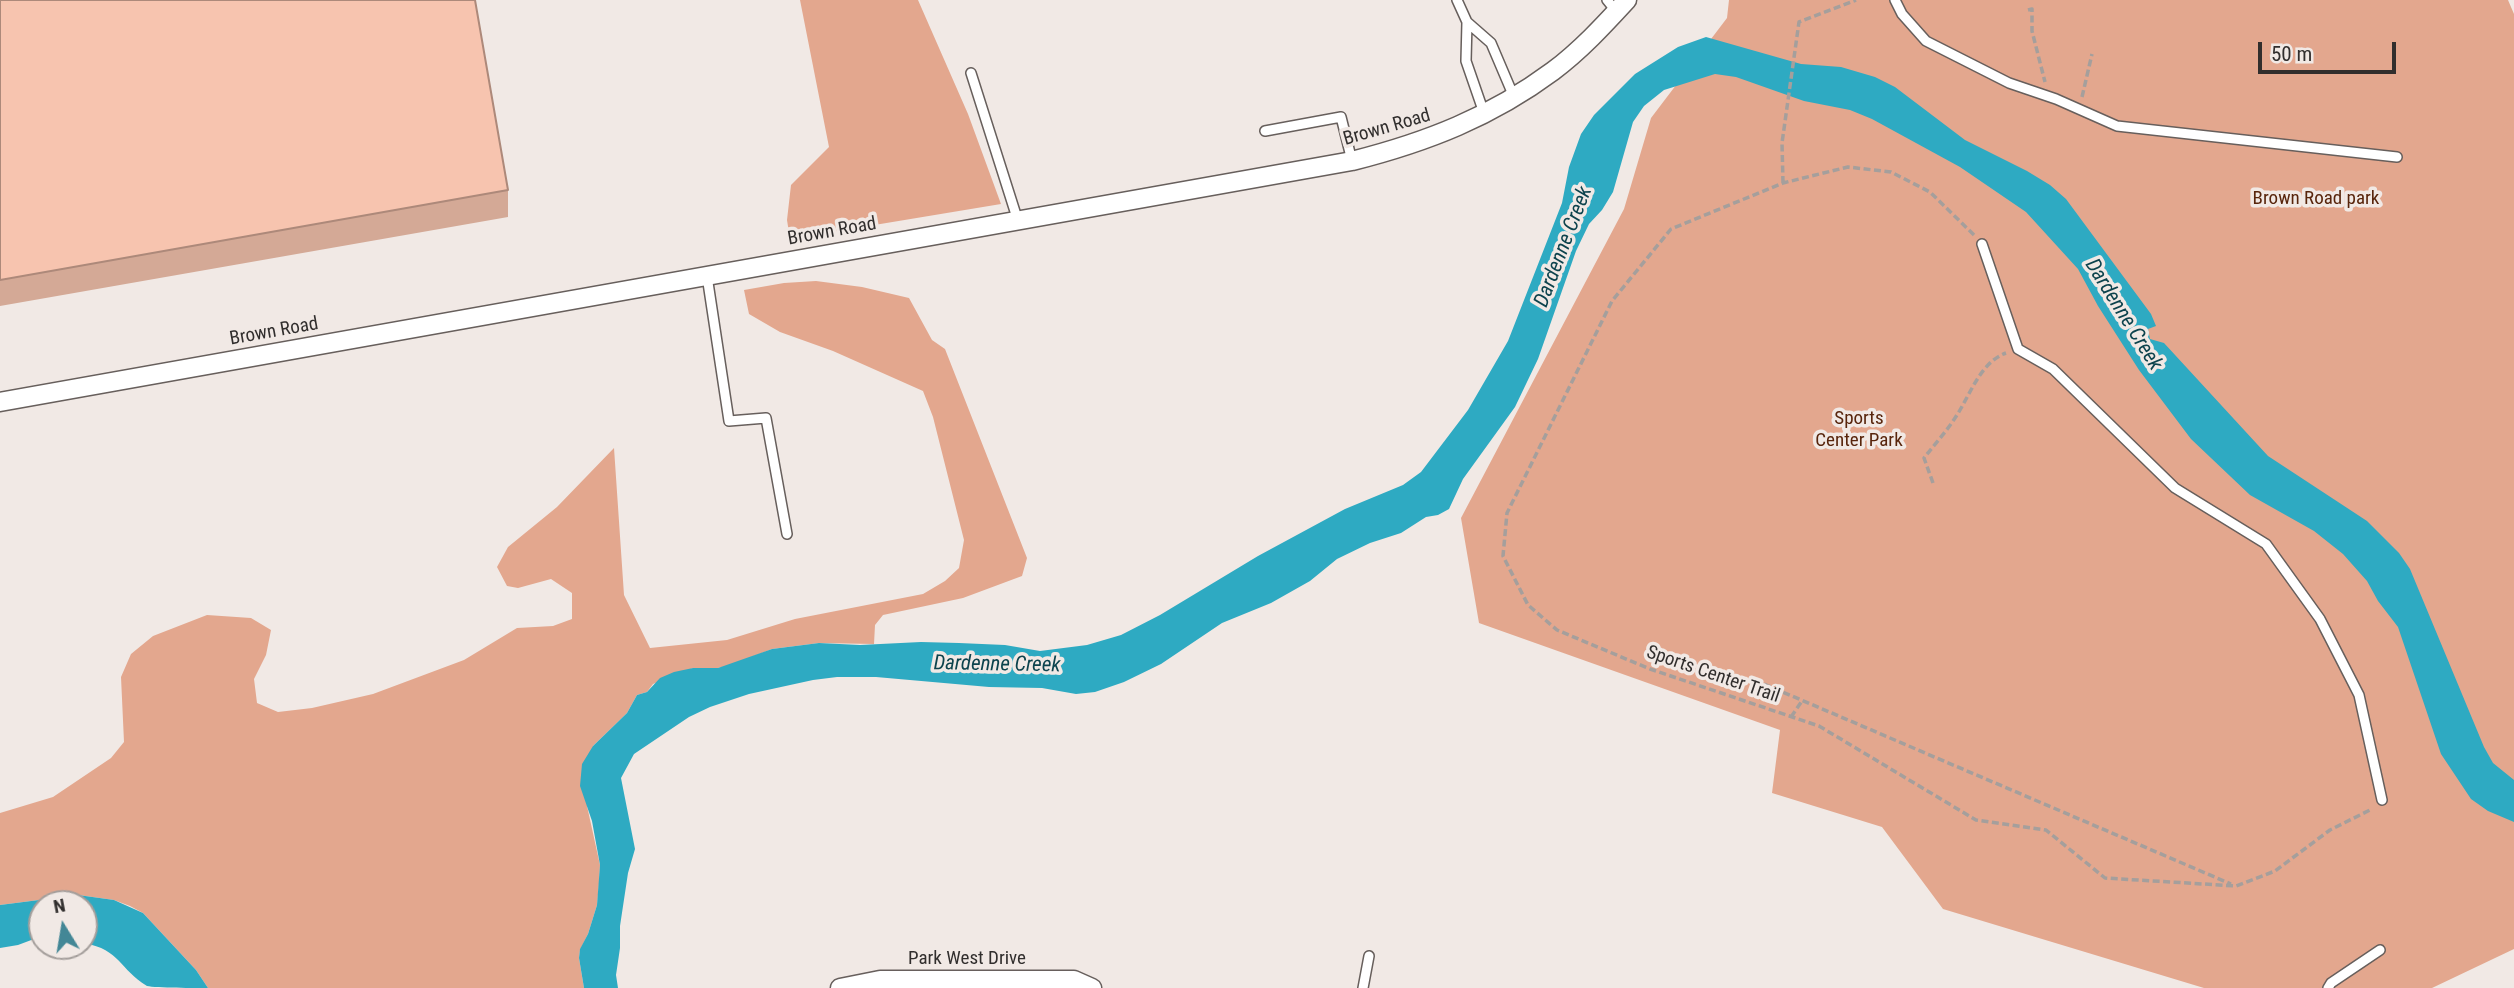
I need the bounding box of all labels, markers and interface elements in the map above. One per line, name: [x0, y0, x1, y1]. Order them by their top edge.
scale bar: [2262, 28, 2400, 72]
text: 50 m: [2271, 42, 2312, 66]
street label: Brown Road: [1341, 105, 1433, 151]
water label: Dardenne Creek: [1529, 183, 1599, 311]
park label: Brown Road park: [2253, 188, 2379, 210]
street label: Brown Road: [786, 213, 878, 251]
water label: Dardenne Creek: [2079, 255, 2167, 375]
street label: Brown Road: [228, 313, 320, 351]
park label: Sports Center Park: [1815, 408, 1903, 452]
street label: Sports Center Trail: [1643, 641, 1783, 709]
water label: Dardenne Creek: [933, 651, 1061, 679]
north arrow: [28, 890, 98, 960]
text: N: [51, 893, 67, 918]
street label: Park West Drive: [908, 948, 1026, 970]

